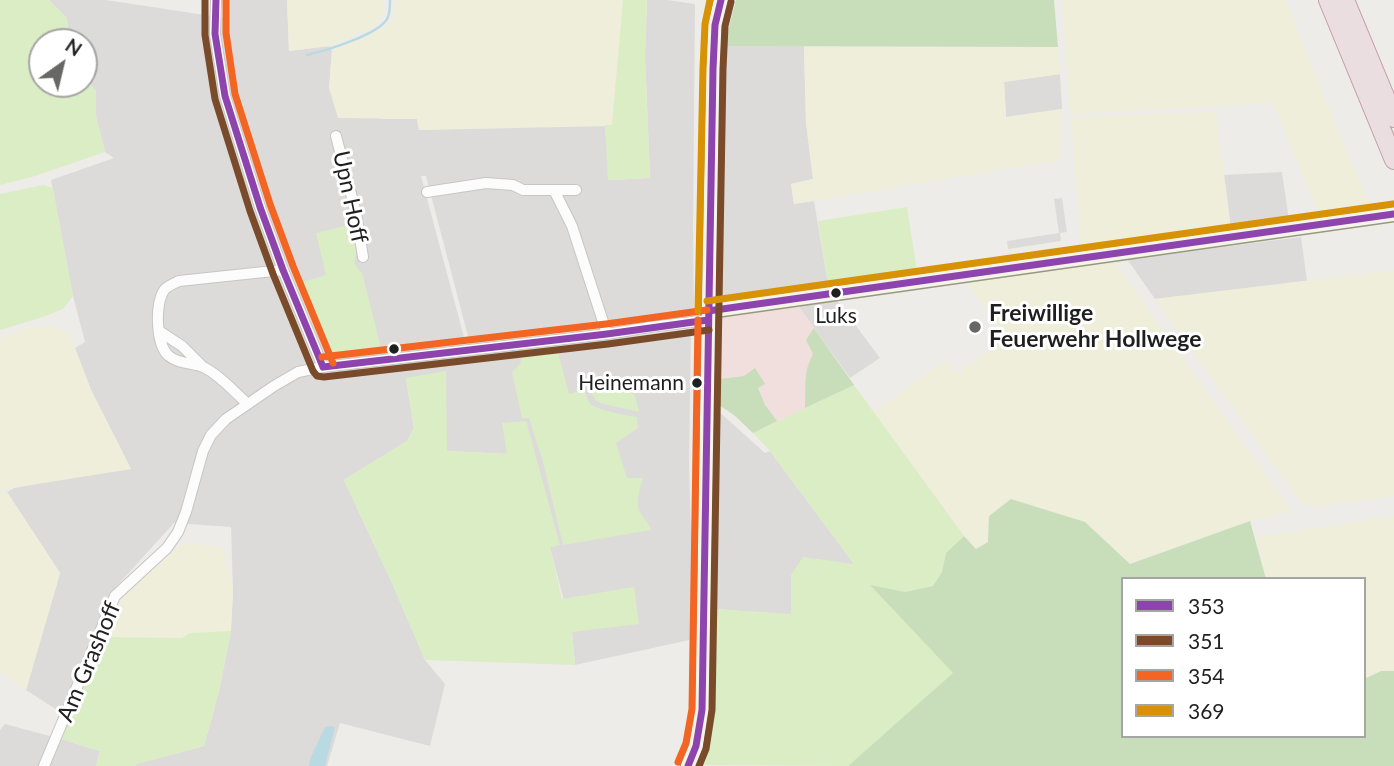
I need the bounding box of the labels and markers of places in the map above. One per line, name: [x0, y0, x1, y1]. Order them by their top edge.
marker: Luks: [829, 286, 843, 300]
place label: Freiwillige Feuerwehr Hollwege: [989, 300, 1202, 354]
place label: Luks: [815, 303, 857, 329]
marker: Freiwillige Feuerwehr Hollwege: [967, 319, 983, 335]
unlabelled marker: [387, 342, 401, 356]
place label: Heinemann: [578, 370, 684, 396]
marker: Heinemann: [690, 376, 704, 390]

